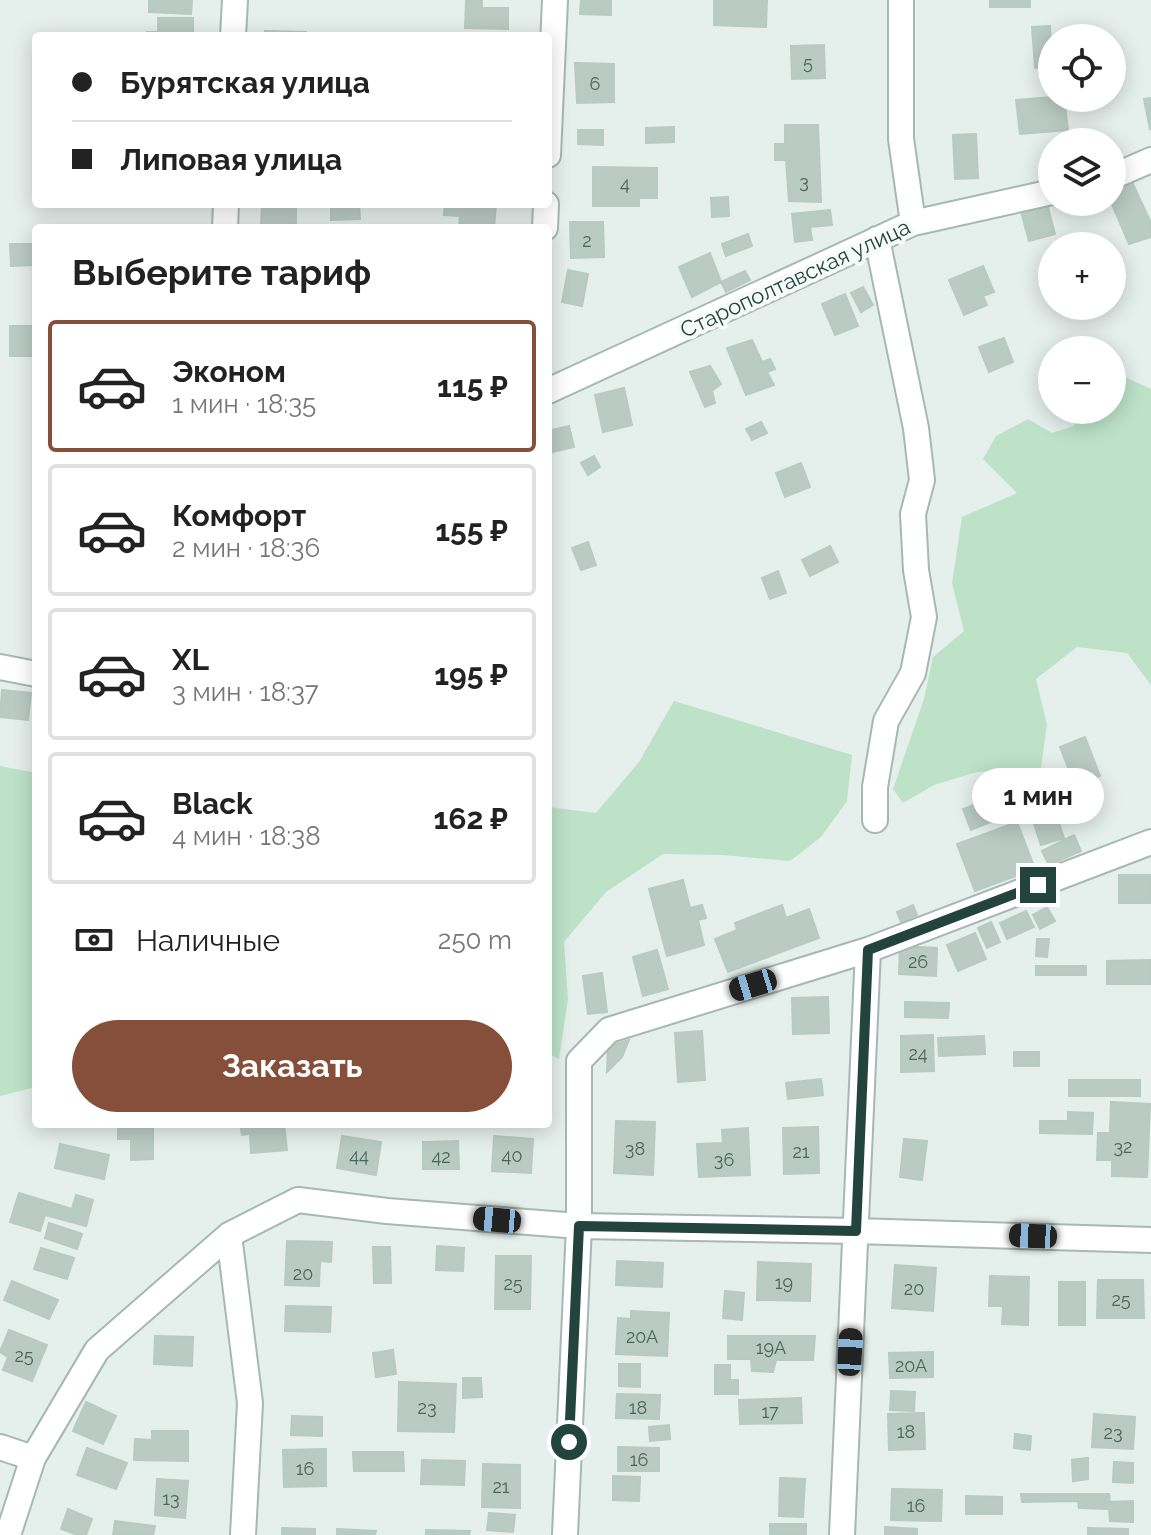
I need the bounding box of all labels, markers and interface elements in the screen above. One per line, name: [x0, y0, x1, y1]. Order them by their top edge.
map controls: [1038, 24, 1126, 424]
button: locate: [1038, 24, 1126, 112]
house number: 5: [803, 52, 813, 73]
text: Бурятская улица: [120, 65, 370, 100]
house number: 6: [590, 73, 601, 94]
button: layers: [1038, 128, 1126, 216]
text: Липовая улица: [120, 142, 342, 177]
house number: 3: [799, 171, 809, 192]
house number: 4: [620, 173, 630, 194]
street label: Старополтавская улица: [676, 213, 914, 343]
house number: 2: [582, 230, 592, 251]
button: +: [1038, 232, 1126, 320]
text: Выберите тариф: [72, 251, 371, 293]
button: −: [1038, 336, 1126, 424]
icon: car: [76, 350, 148, 422]
text: Эконом: [172, 354, 286, 389]
text: 115 ₽: [437, 369, 508, 404]
text: 1 мин · 18:35: [172, 389, 316, 419]
icon: car: [76, 494, 148, 566]
text: Комфорт: [172, 498, 306, 533]
text: 155 ₽: [435, 513, 508, 548]
text: 2 мин · 18:36: [172, 533, 320, 563]
icon: car: [76, 638, 148, 710]
text: XL: [172, 642, 209, 677]
text: 195 ₽: [434, 657, 508, 692]
text: 3 мин · 18:37: [172, 677, 319, 707]
callout: 1 мин: [972, 769, 1104, 825]
text: 1 мин: [1003, 781, 1073, 811]
icon: car: [76, 782, 148, 854]
text: Black: [172, 786, 253, 821]
text: 162 ₽: [433, 801, 508, 836]
text: 4 мин · 18:38: [172, 821, 321, 851]
route end: [1020, 867, 1056, 903]
icon: cash: [72, 918, 116, 962]
text: Наличные: [136, 923, 280, 958]
text: 250 m: [438, 925, 512, 955]
house number: 26: [908, 951, 928, 972]
car: [727, 967, 779, 1003]
button: Заказать: [72, 1020, 512, 1112]
house number: 24: [908, 1043, 928, 1064]
house number: 32: [1114, 1136, 1133, 1157]
house number: 38: [625, 1138, 645, 1159]
house number: 21: [792, 1141, 810, 1162]
house number: 44: [349, 1145, 369, 1166]
house number: 40: [502, 1145, 522, 1166]
house number: 42: [431, 1146, 451, 1167]
house number: 36: [714, 1149, 734, 1170]
car: [472, 1206, 522, 1234]
car: [1009, 1223, 1057, 1249]
house number: 20: [293, 1263, 313, 1284]
house number: 19: [775, 1272, 793, 1293]
house number: 25: [503, 1273, 523, 1294]
house number: 20: [904, 1278, 924, 1299]
house number: 25: [1111, 1289, 1131, 1310]
house number: 20А: [626, 1326, 658, 1347]
car: [837, 1327, 863, 1377]
house number: 19А: [756, 1337, 786, 1358]
house number: 25: [14, 1345, 34, 1366]
house number: 20А: [895, 1355, 927, 1376]
house number: 23: [418, 1397, 437, 1418]
house number: 18: [629, 1397, 647, 1418]
house number: 17: [761, 1401, 779, 1422]
house number: 18: [897, 1421, 915, 1442]
house number: 23: [1104, 1422, 1123, 1443]
route start: [551, 1424, 587, 1460]
house number: 16: [630, 1449, 648, 1470]
house number: 16: [296, 1458, 314, 1479]
house number: 21: [492, 1476, 510, 1497]
house number: 13: [162, 1488, 180, 1509]
house number: 16: [907, 1495, 925, 1516]

